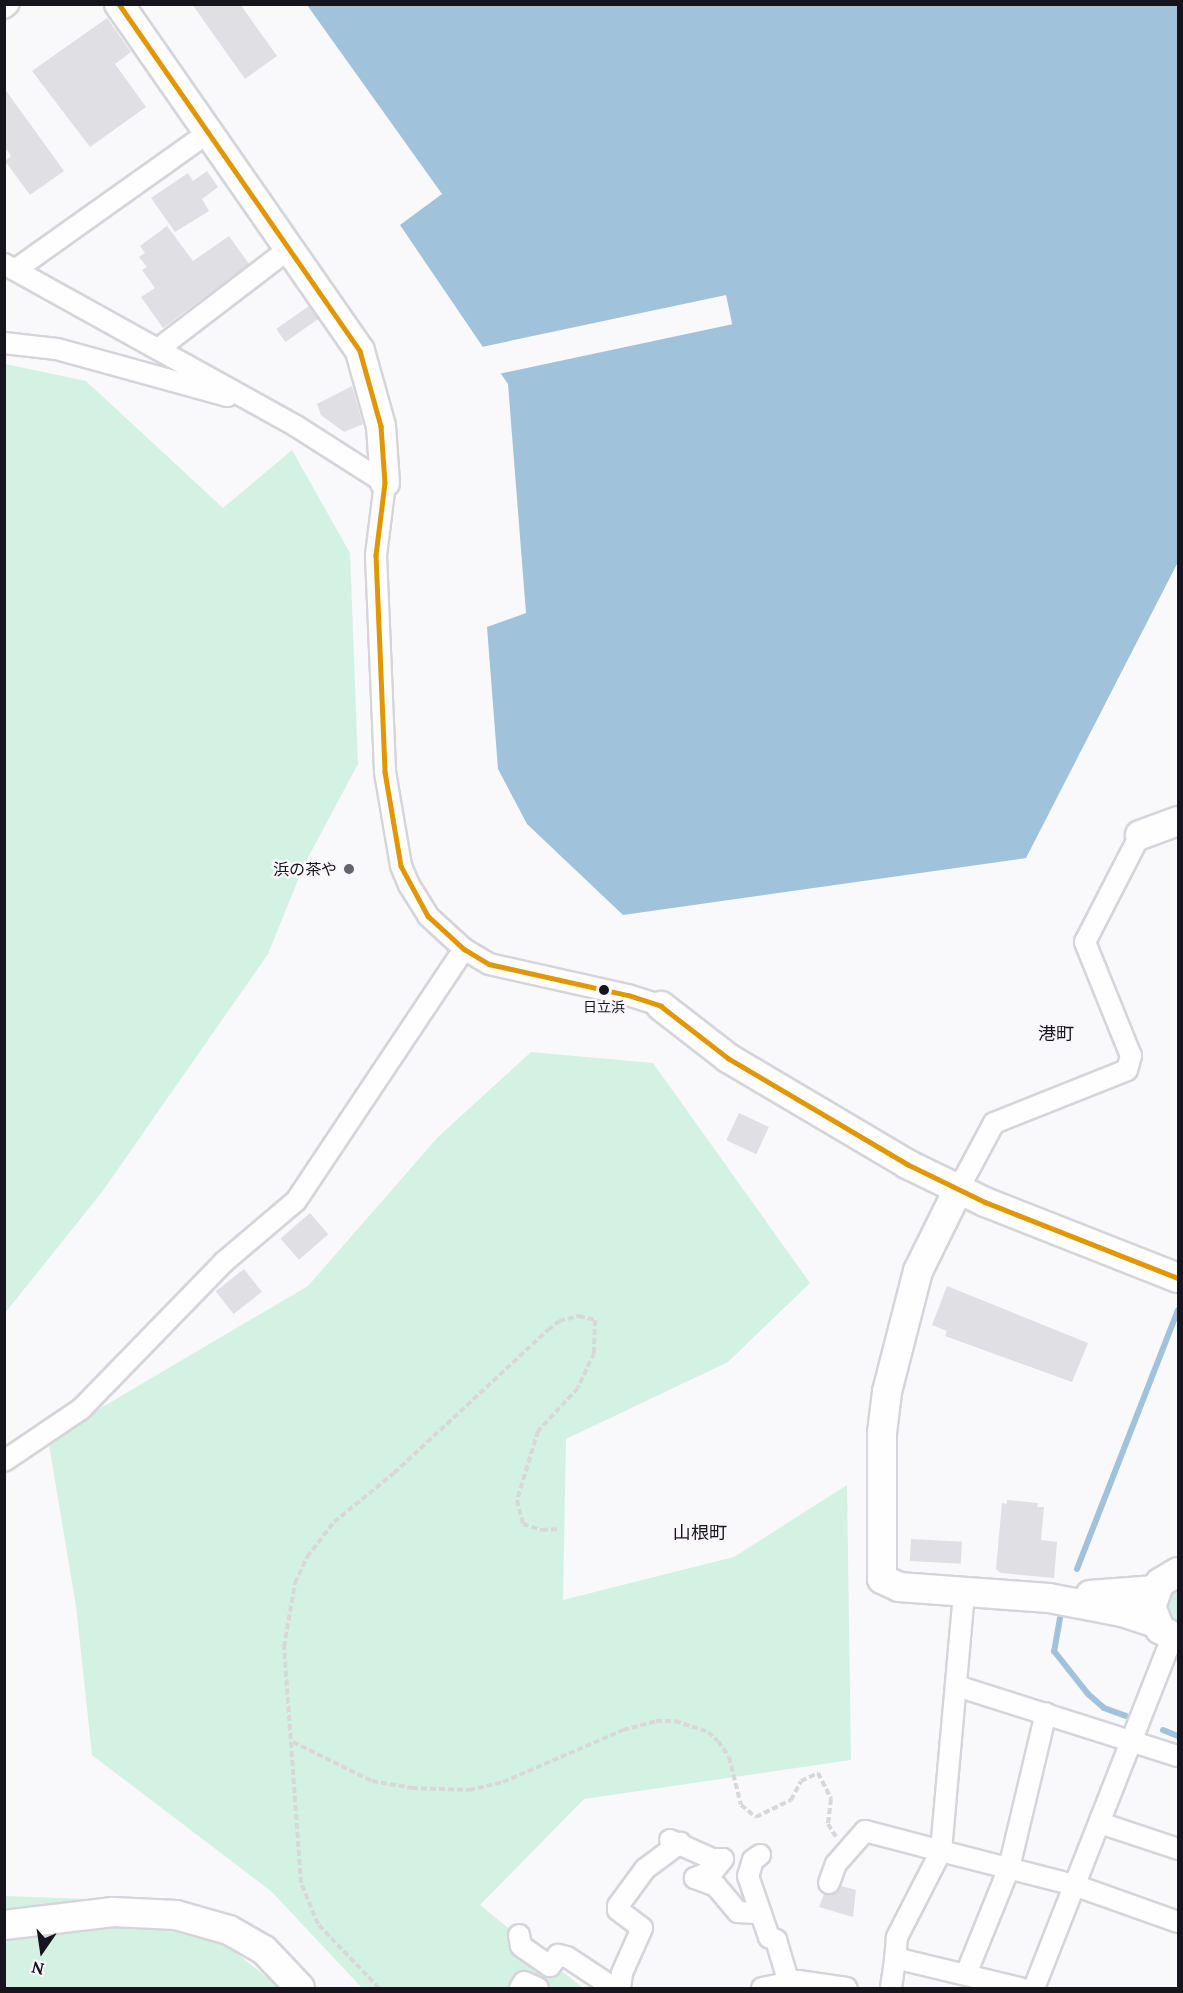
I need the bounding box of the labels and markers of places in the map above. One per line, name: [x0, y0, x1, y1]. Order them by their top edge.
place label: 浜の茶や: [273, 859, 337, 879]
marker: 浜の茶や: [342, 862, 356, 876]
marker: 日立浜: [598, 984, 610, 996]
place label: 日立浜: [583, 999, 625, 1015]

